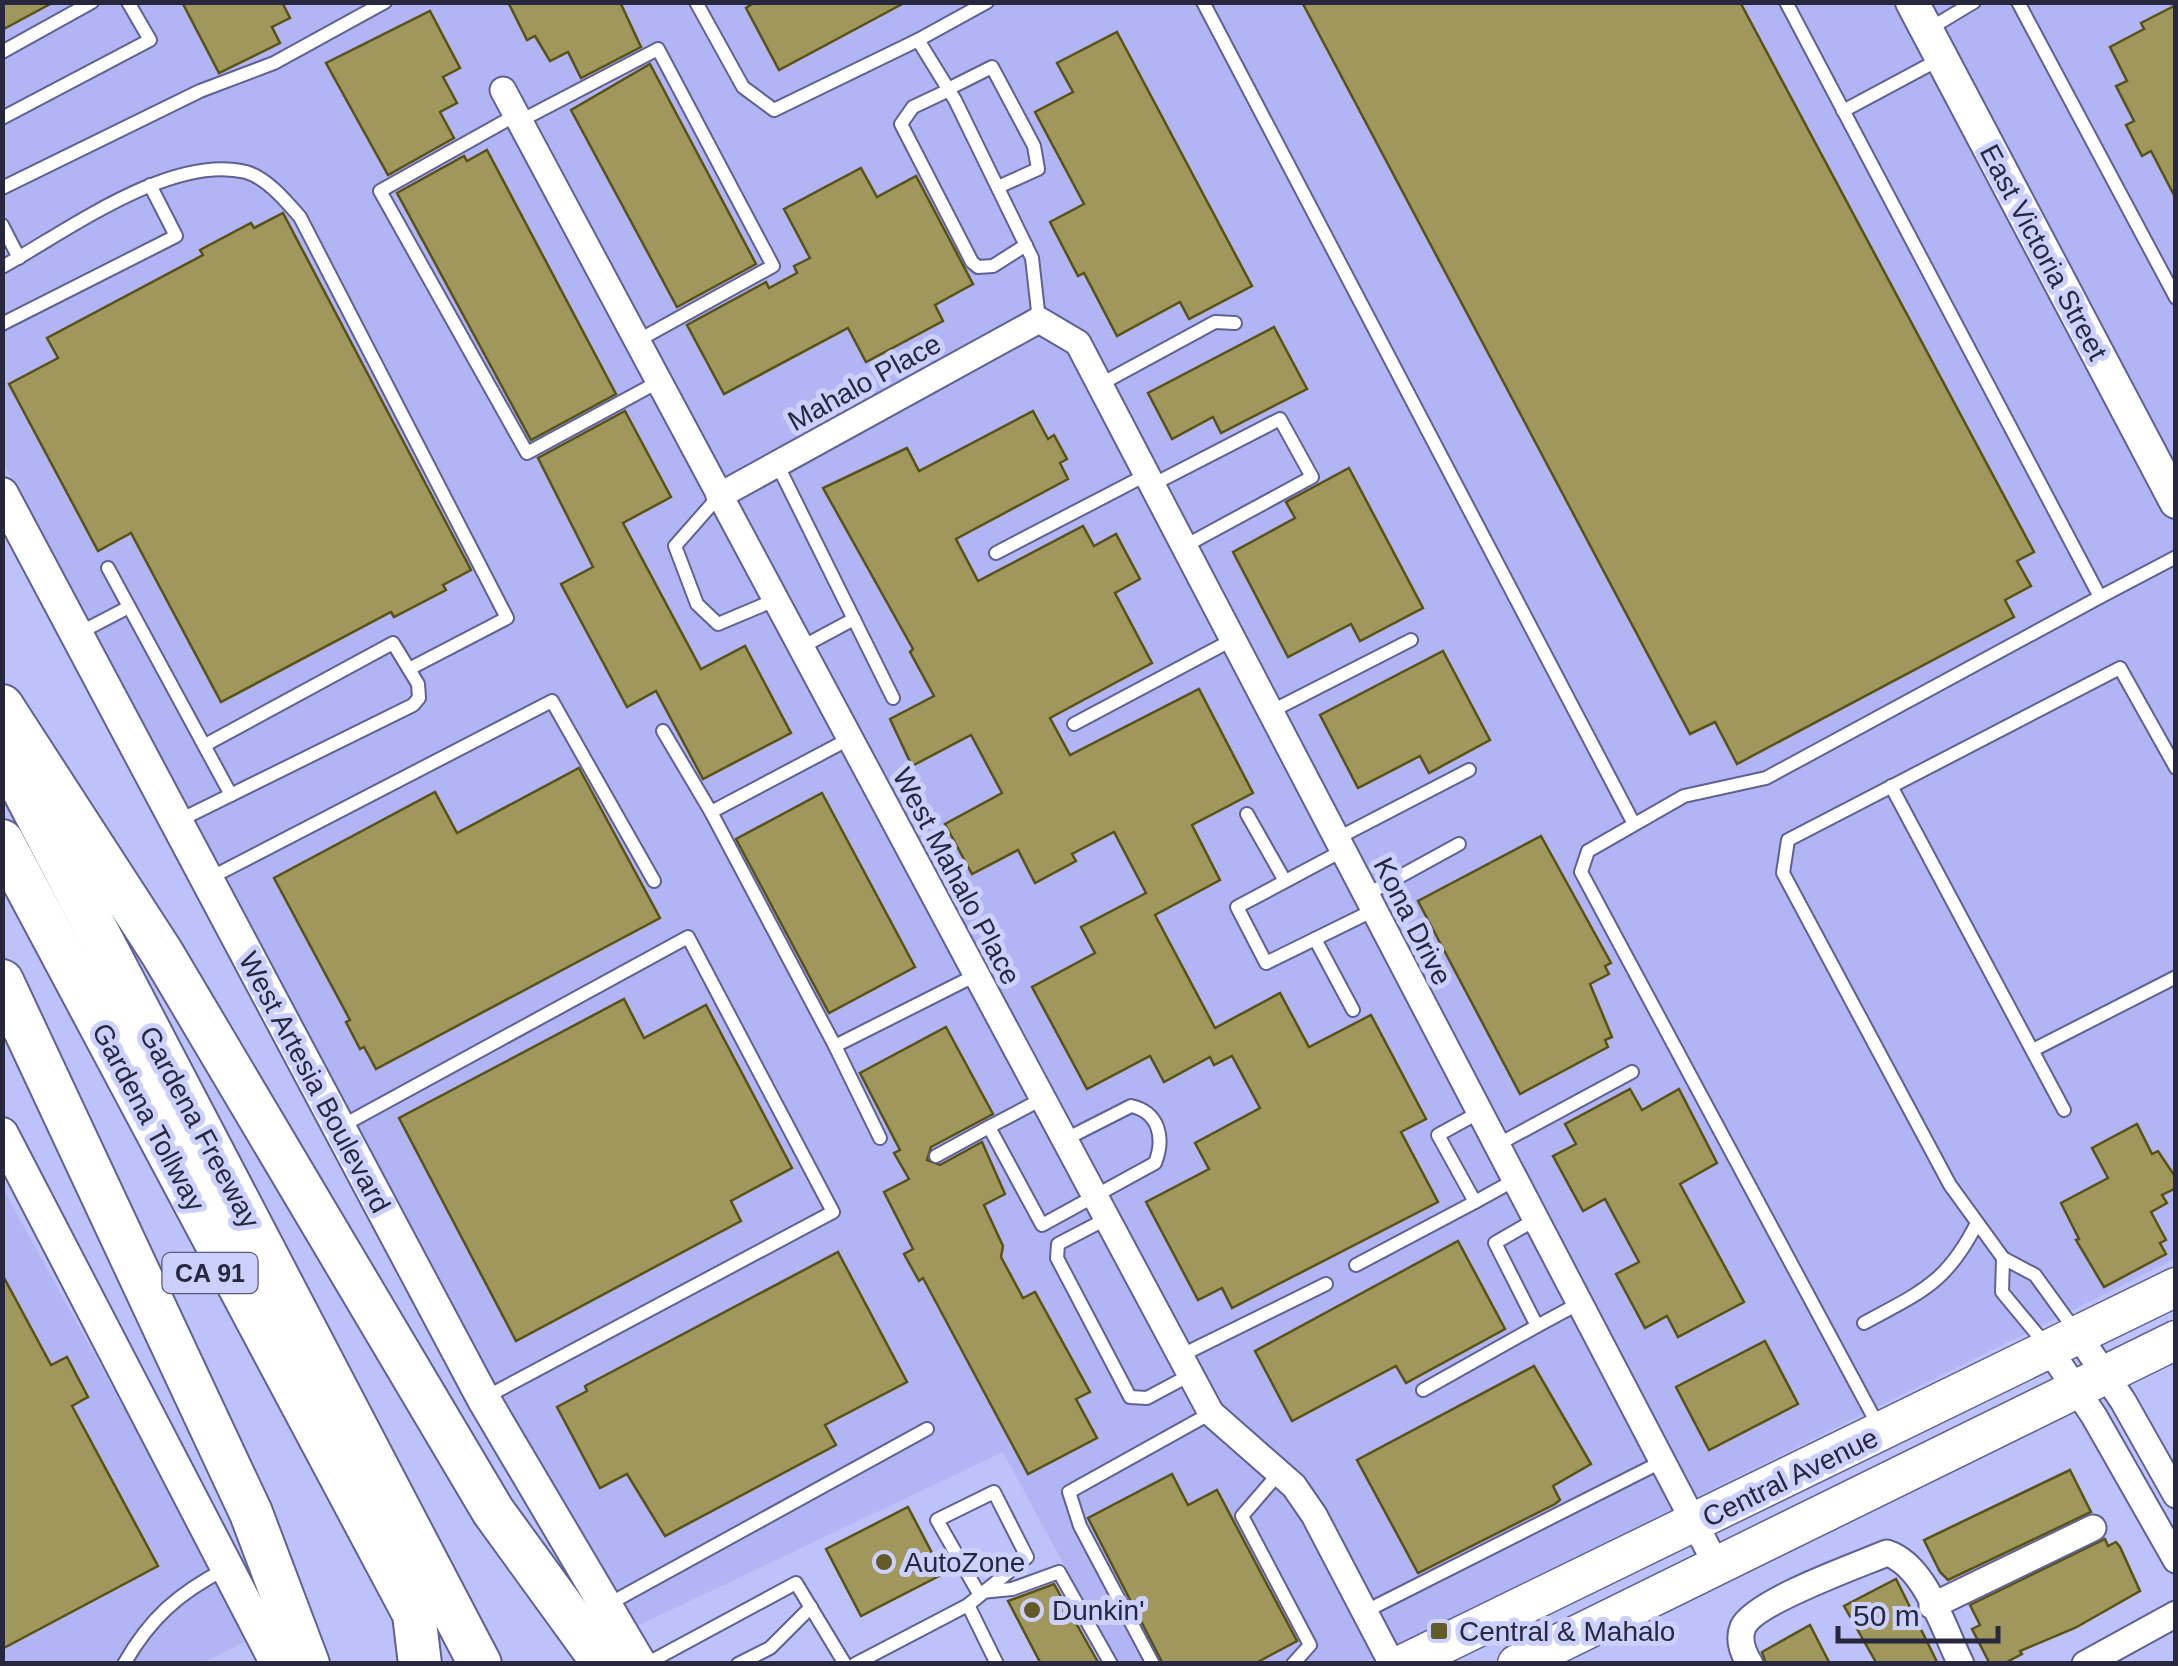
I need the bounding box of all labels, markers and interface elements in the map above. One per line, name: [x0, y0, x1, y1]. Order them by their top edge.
street label: East Victoria Street: [1974, 139, 2113, 365]
street label: Mahalo Place: [783, 328, 946, 437]
street label: West Mahalo Place: [886, 763, 1027, 990]
street label: Kona Drive: [1367, 852, 1458, 990]
street label: West Artesia Boulevard: [233, 947, 396, 1218]
street label: Gardena Tollway: [86, 1018, 211, 1216]
street label: Gardena Freeway: [133, 1021, 266, 1233]
road number: CA 91: [162, 1253, 258, 1293]
street label: Central Avenue: [1698, 1422, 1883, 1533]
place label: AutoZone: [904, 1547, 1025, 1578]
marker: AutoZone: [873, 1551, 895, 1573]
scale bar: [1838, 1581, 1998, 1643]
place label: Dunkin': [1052, 1595, 1145, 1626]
marker: Dunkin': [1021, 1599, 1043, 1621]
text: 50 m: [1853, 1599, 1920, 1632]
place label: Central & Mahalo: [1459, 1616, 1675, 1647]
marker: Central & Mahalo: [1428, 1620, 1450, 1642]

